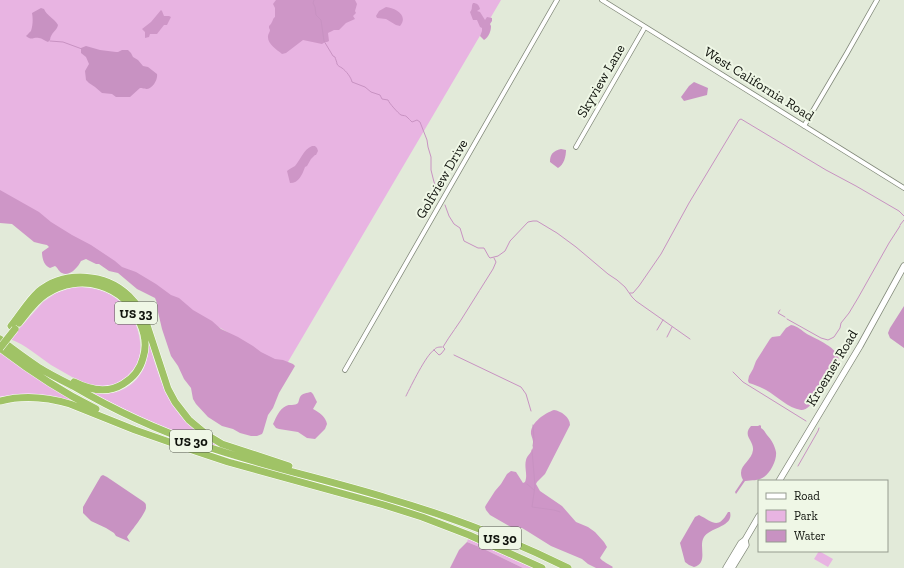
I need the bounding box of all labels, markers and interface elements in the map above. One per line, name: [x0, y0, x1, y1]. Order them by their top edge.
street label: Skyview Lane: [573, 41, 629, 121]
street label: West California Road: [701, 43, 817, 125]
street label: Golfview Drive: [412, 136, 472, 222]
road number: US 33: [115, 302, 157, 324]
street label: Kroemer Road: [803, 326, 862, 409]
road number: US 30: [170, 430, 212, 452]
legend: [758, 480, 888, 552]
text: Road: [794, 489, 820, 503]
text: Park: [794, 509, 819, 523]
road number: US 30: [479, 527, 521, 549]
text: Water: [794, 529, 826, 543]

